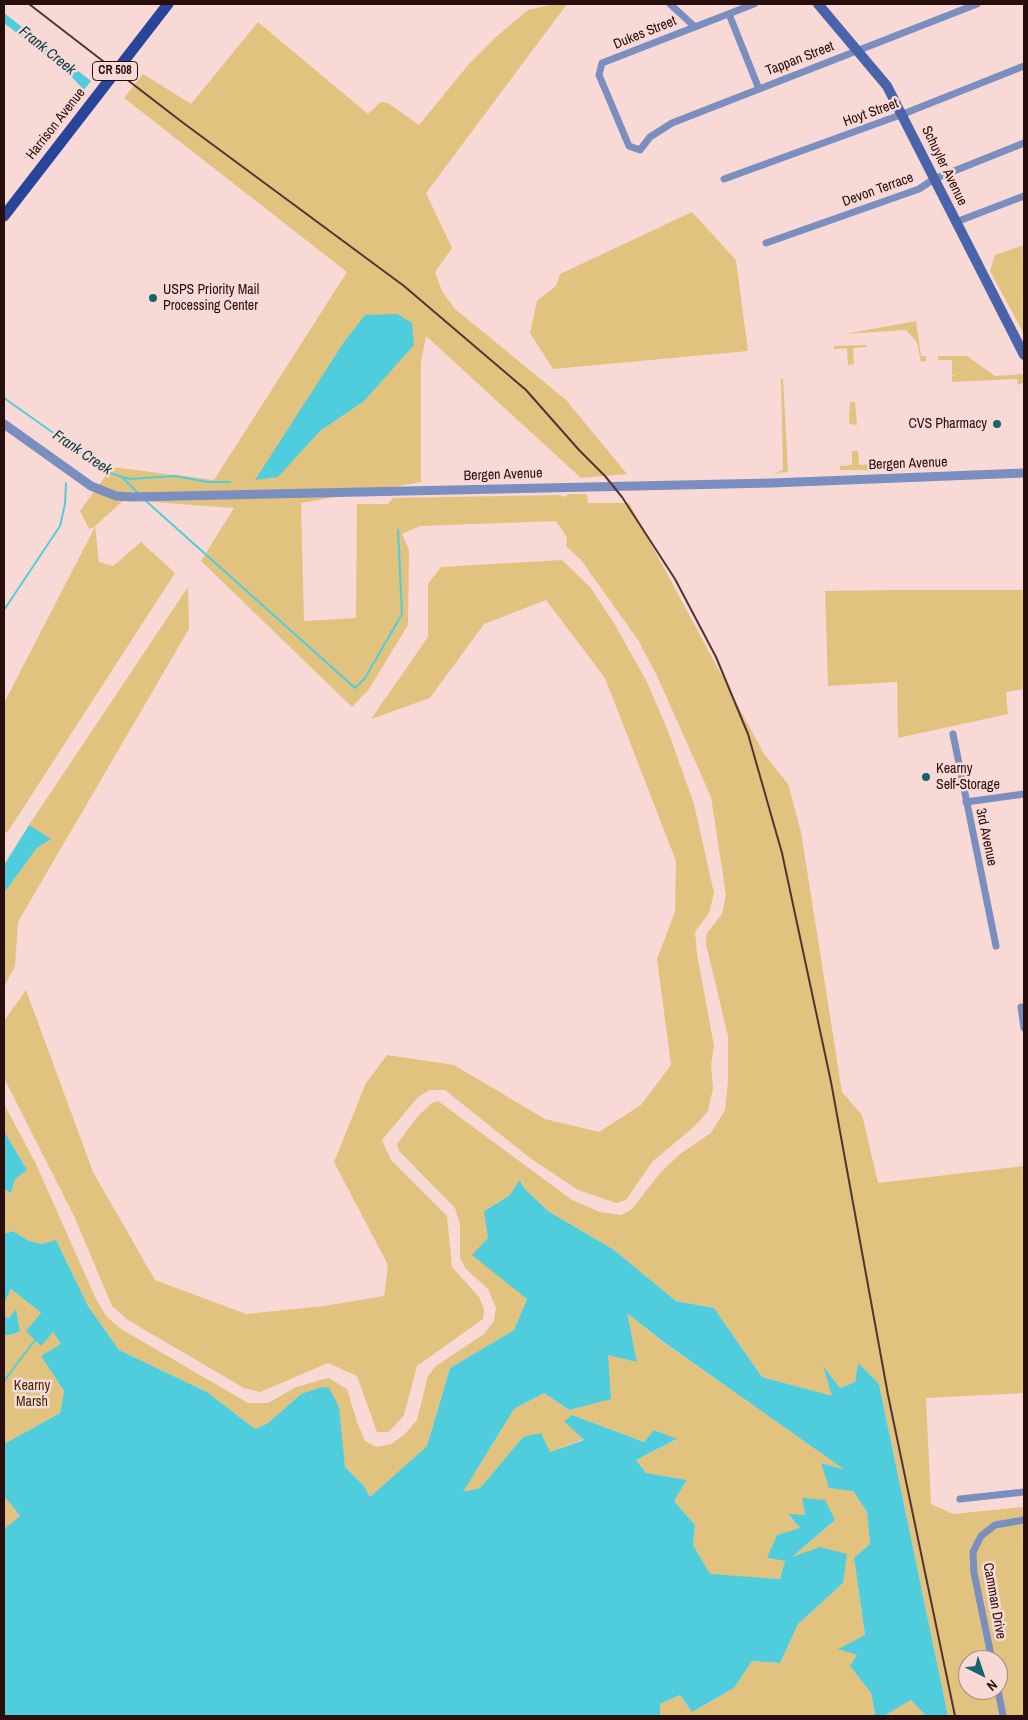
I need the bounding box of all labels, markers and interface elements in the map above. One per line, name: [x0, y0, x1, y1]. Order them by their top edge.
street label: Dukes Street: [611, 13, 679, 53]
water label: Frank Creek: [15, 23, 79, 79]
street label: Tappan Street: [764, 38, 836, 80]
road number: CR 508: [92, 61, 138, 80]
street label: Harrison Avenue: [23, 85, 89, 163]
street label: Hoyt Street: [841, 95, 901, 131]
street label: Schuyler Avenue: [917, 123, 971, 209]
street label: Devon Terrace: [840, 169, 916, 211]
place label: USPS Priority Mail Processing Center: [163, 282, 259, 314]
marker: USPS Priority Mail Processing Center: [147, 292, 159, 304]
place label: CVS Pharmacy: [909, 416, 987, 432]
marker: CVS Pharmacy: [991, 418, 1003, 430]
water label: Frank Creek: [49, 427, 115, 479]
street label: Bergen Avenue: [868, 454, 948, 474]
street label: Bergen Avenue: [463, 465, 543, 485]
place label: Kearny Self-Storage: [936, 761, 1000, 794]
marker: Kearny Self-Storage: [920, 771, 932, 783]
street label: 3rd Avenue: [972, 807, 1000, 867]
park label: Kearny Marsh: [14, 1378, 50, 1410]
street label: Camman Drive: [979, 1562, 1009, 1640]
north arrow: [958, 1650, 1008, 1700]
text: N: [983, 1676, 1001, 1695]

